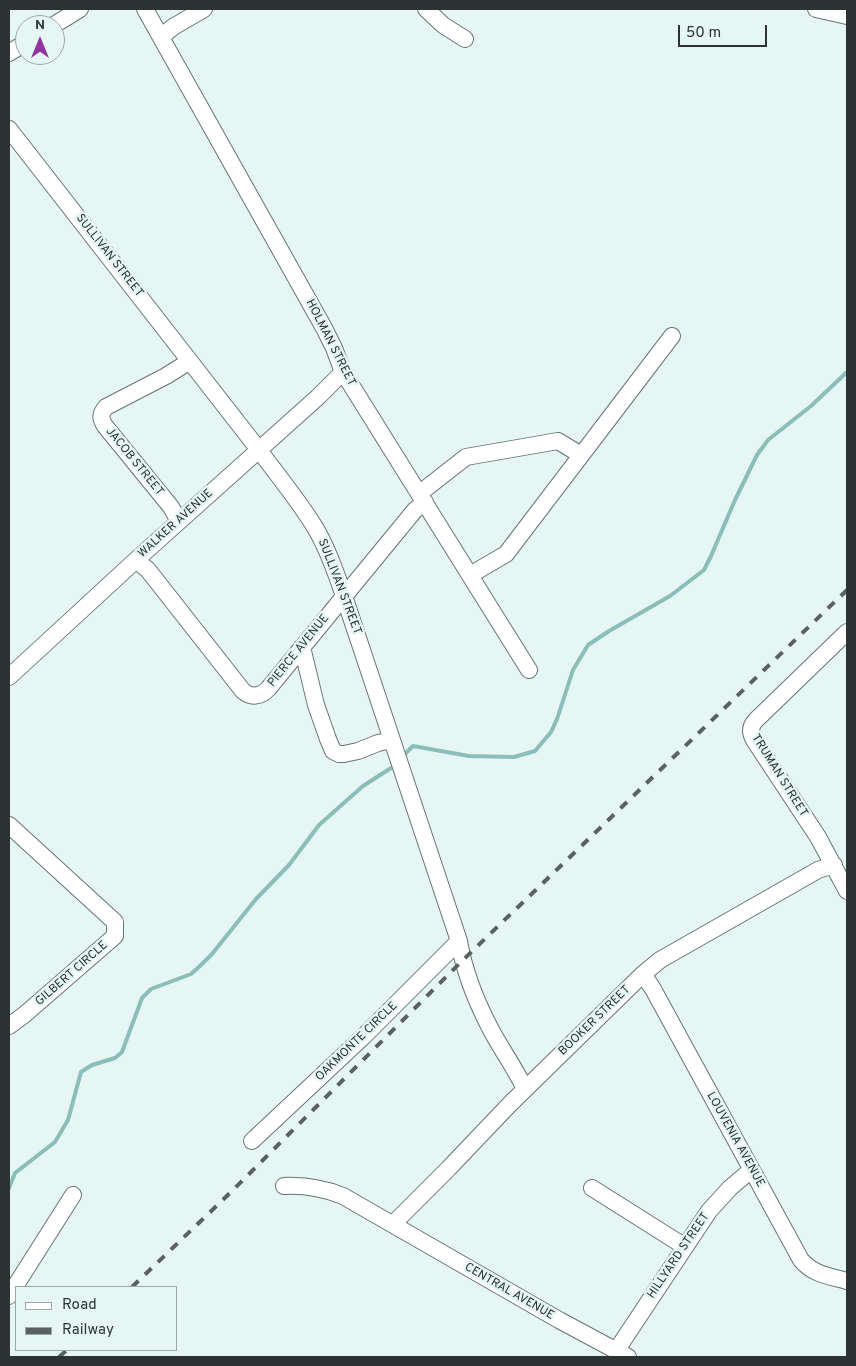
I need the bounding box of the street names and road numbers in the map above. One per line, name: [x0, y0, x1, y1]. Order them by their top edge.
street label: SULLIVAN STREET: [72, 212, 146, 300]
street label: HOLMAN STREET: [302, 297, 358, 389]
street label: JACOB STREET: [102, 425, 166, 499]
street label: WALKER AVENUE: [136, 487, 216, 561]
street label: SULLIVAN STREET: [314, 537, 364, 637]
street label: PIERCE AVENUE: [265, 612, 333, 690]
street label: TRUMAN STREET: [748, 732, 810, 820]
street label: GILBERT CIRCLE: [33, 939, 111, 1009]
street label: BOOKER STREET: [556, 983, 634, 1059]
street label: OAKMONTE CIRCLE: [313, 999, 401, 1085]
street label: LOUVENIA AVENUE: [703, 1090, 767, 1190]
street label: HILLYARD STREET: [645, 1210, 713, 1302]
street label: CENTRAL AVENUE: [462, 1261, 556, 1323]

